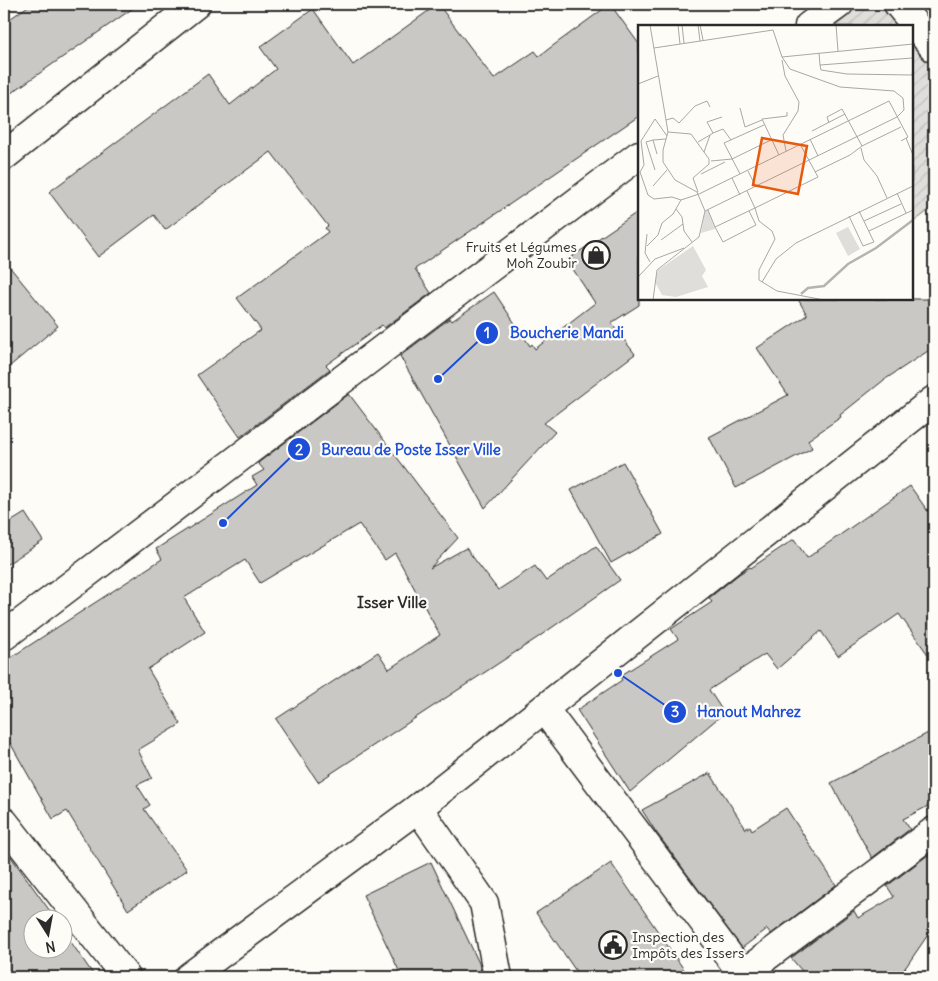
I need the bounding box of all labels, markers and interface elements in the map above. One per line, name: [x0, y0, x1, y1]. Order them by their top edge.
inset map: [638, 25, 913, 300]
place label: Fruits et Légumes Moh Zoubir: [466, 238, 577, 272]
shop icon: Fruits et Légumes Moh Zoubir: [581, 240, 611, 270]
callout: Boucherie Mandi: [475, 318, 634, 348]
text: 1: [484, 323, 490, 342]
text: Boucherie Mandi: [510, 323, 624, 342]
callout: Bureau de Poste Isser Ville: [287, 434, 511, 464]
text: 2: [295, 440, 303, 459]
text: Bureau de Poste Isser Ville: [321, 440, 501, 459]
district label: Isser Ville: [357, 592, 427, 612]
callout: Hanout Mahrez: [662, 697, 811, 727]
text: 3: [671, 702, 679, 721]
text: Hanout Mahrez: [697, 702, 801, 721]
north arrow: [22, 908, 72, 958]
place label: Inspection des Impôts des Issers: [632, 928, 744, 962]
public building icon: Inspection des Impôts des Issers: [598, 930, 628, 960]
text: N: [44, 937, 57, 957]

